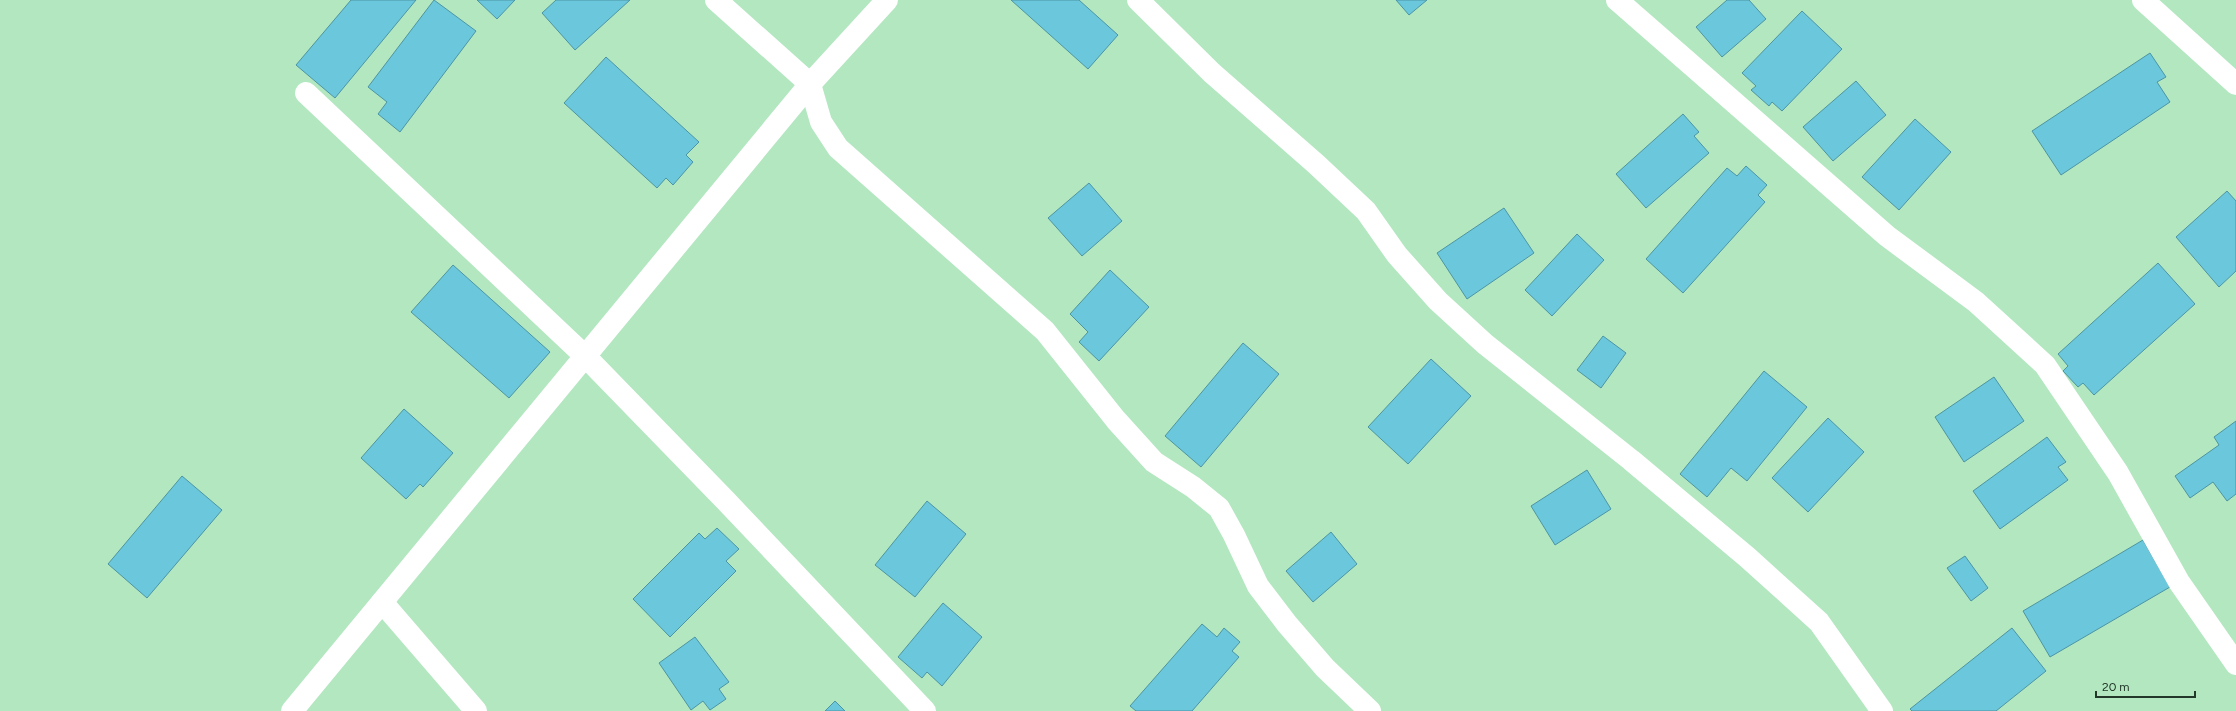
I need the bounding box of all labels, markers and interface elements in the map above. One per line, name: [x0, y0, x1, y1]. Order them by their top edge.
scale bar: [2096, 673, 2195, 699]
text: 20 m: [2102, 680, 2130, 694]

